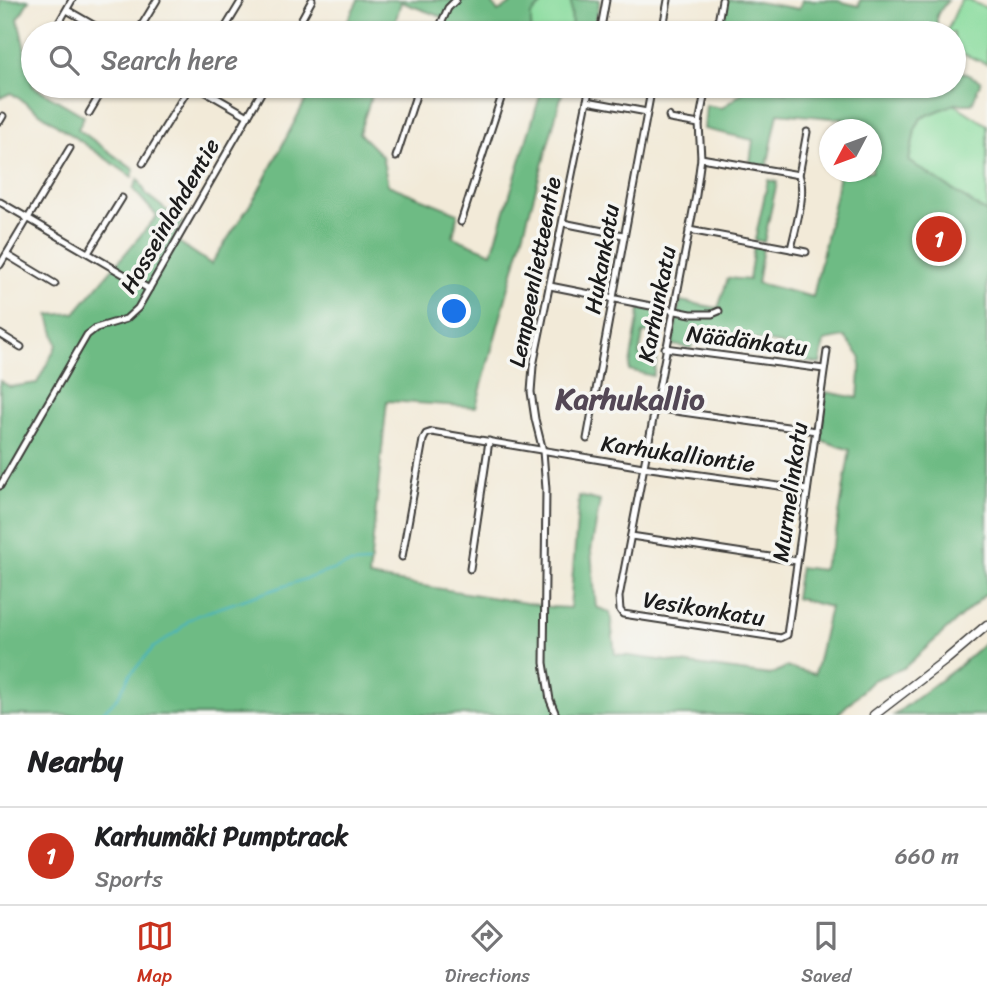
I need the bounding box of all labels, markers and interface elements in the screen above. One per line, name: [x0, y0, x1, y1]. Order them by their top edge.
search box: [21, 21, 966, 98]
text: Search here: [101, 37, 238, 83]
icon: search: [45, 41, 83, 79]
north arrow: [819, 119, 882, 182]
street label: Hosseinlahdentie: [109, 130, 231, 302]
street label: Lempeenlietteentie: [496, 173, 574, 371]
street label: Hukankatu: [572, 200, 632, 317]
pin: 1: [916, 213, 962, 265]
street label: Karhunkatu: [626, 242, 689, 366]
your location: [437, 294, 471, 328]
street label: Näädänkatu: [684, 313, 810, 369]
district label: Karhukallio: [554, 372, 705, 426]
street label: Murmelinkatu: [760, 419, 820, 565]
street label: Karhukalliontie: [598, 423, 758, 485]
street label: Vesikonkatu: [640, 579, 769, 639]
text: Nearby: [28, 734, 123, 788]
text: Karhumäki Pumptrack: [95, 813, 348, 859]
text: 1: [46, 836, 56, 877]
text: 660 m: [895, 836, 959, 877]
text: Sports: [95, 859, 163, 900]
tab: Map: [136, 917, 174, 992]
tab: Directions: [445, 917, 530, 992]
tab: Saved: [801, 917, 851, 992]

